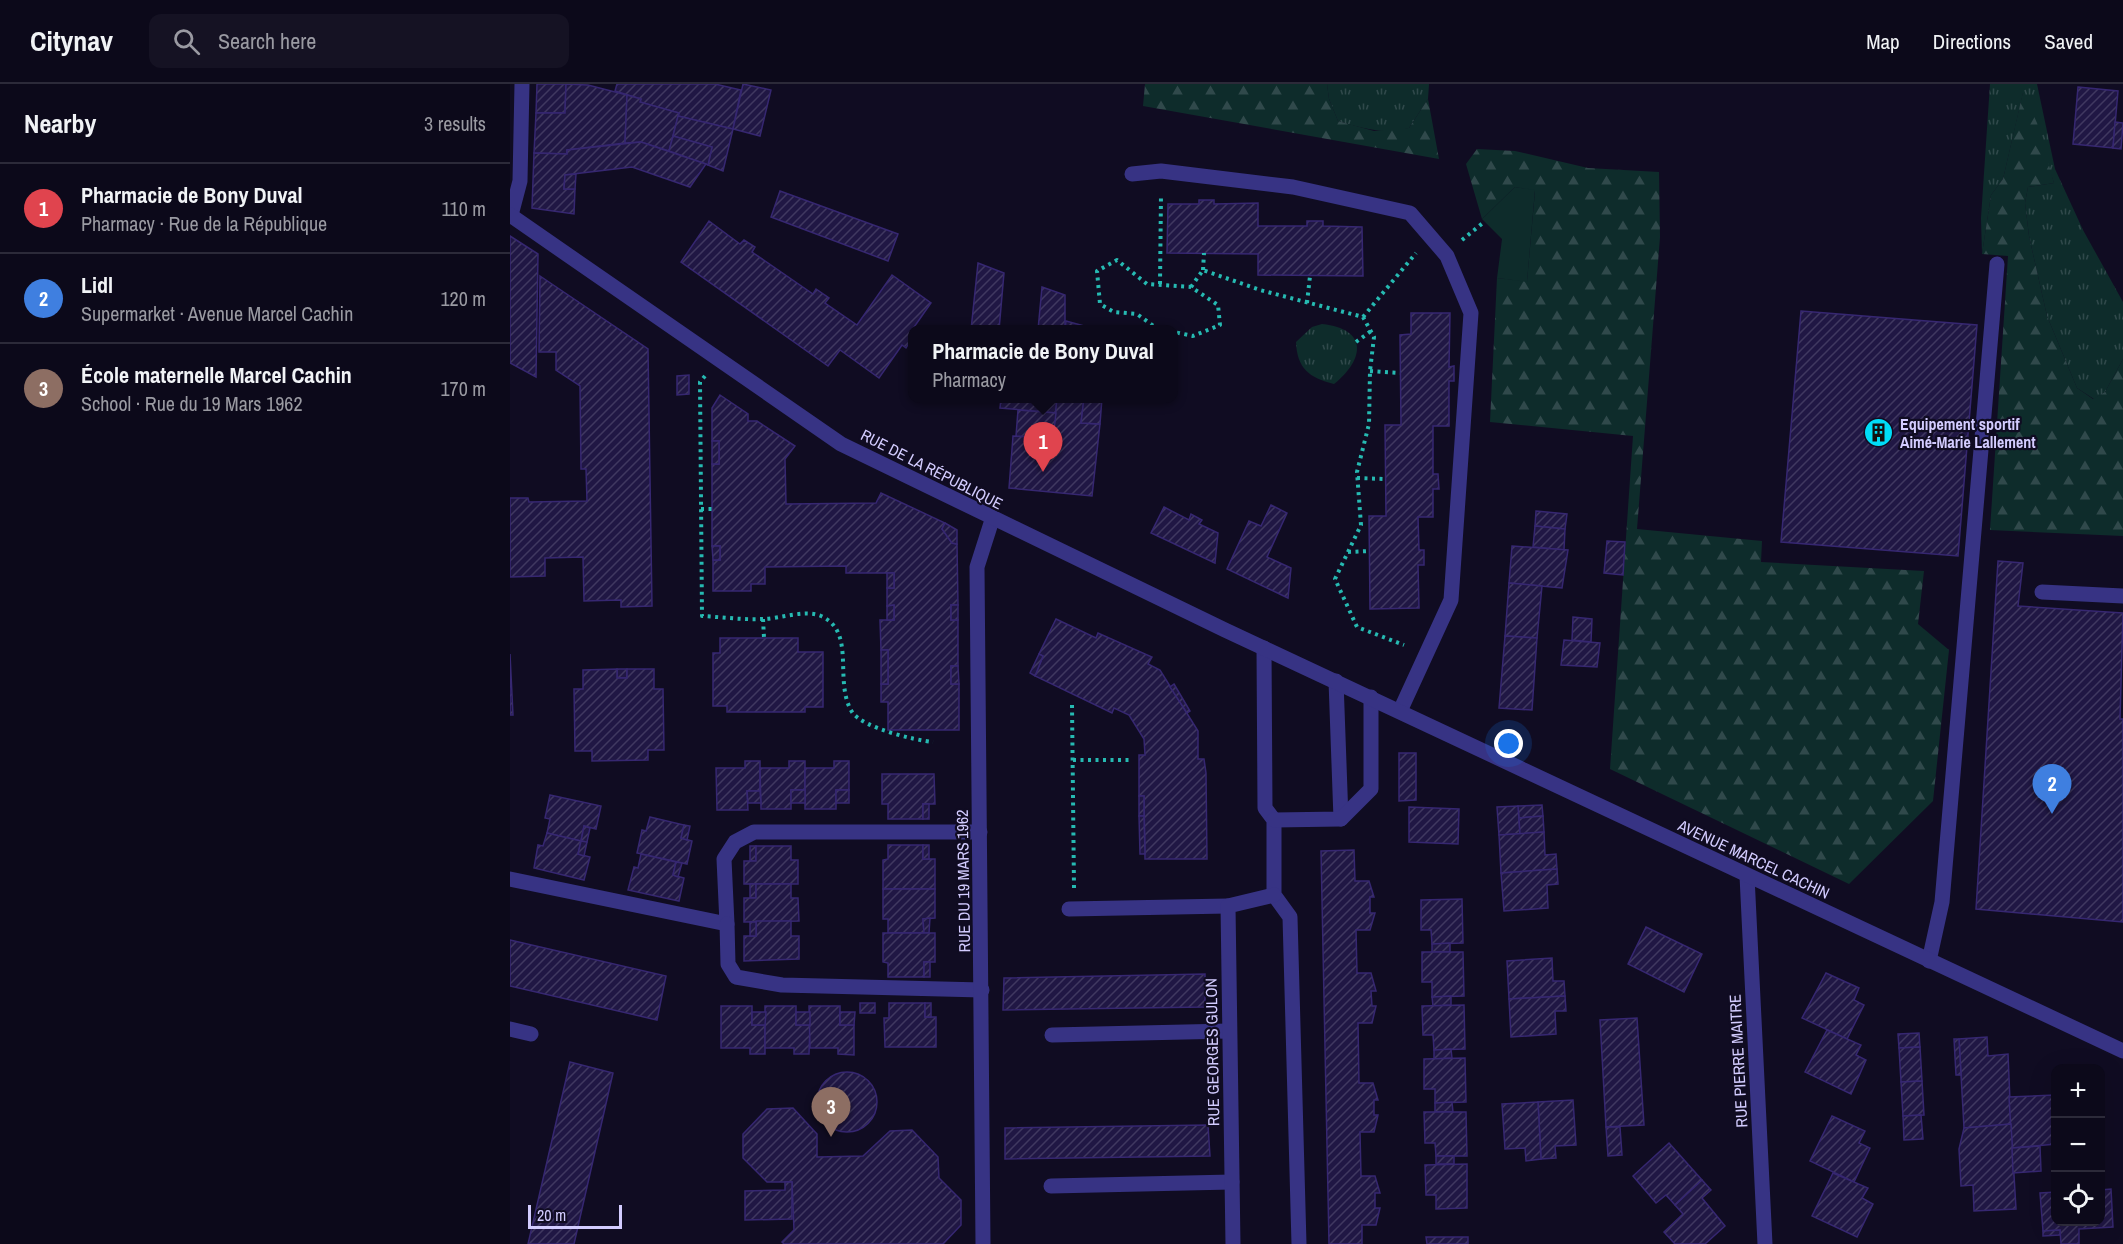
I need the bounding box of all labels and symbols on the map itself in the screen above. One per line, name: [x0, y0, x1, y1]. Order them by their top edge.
place label: Equipement sportif Aimé-Marie Lallement: [1900, 413, 2036, 453]
building icon: Equipement sportif Aimé-Marie Lallement: [1863, 417, 1895, 449]
pin: 1: [1024, 422, 1062, 472]
street label: RUE DE LA RÉPUBLIQUE: [857, 424, 1007, 514]
your location: [1494, 729, 1523, 758]
pin: 2: [2032, 764, 2072, 814]
street label: RUE DU 19 MARS 1962: [951, 809, 975, 953]
street label: AVENUE MARCEL CACHIN: [1674, 814, 1833, 904]
street label: RUE GEORGES GULON: [1200, 978, 1224, 1126]
street label: RUE PIERRE MAITRE: [1724, 994, 1752, 1128]
pin: 3: [812, 1088, 850, 1137]
scale bar: [528, 1202, 622, 1230]

